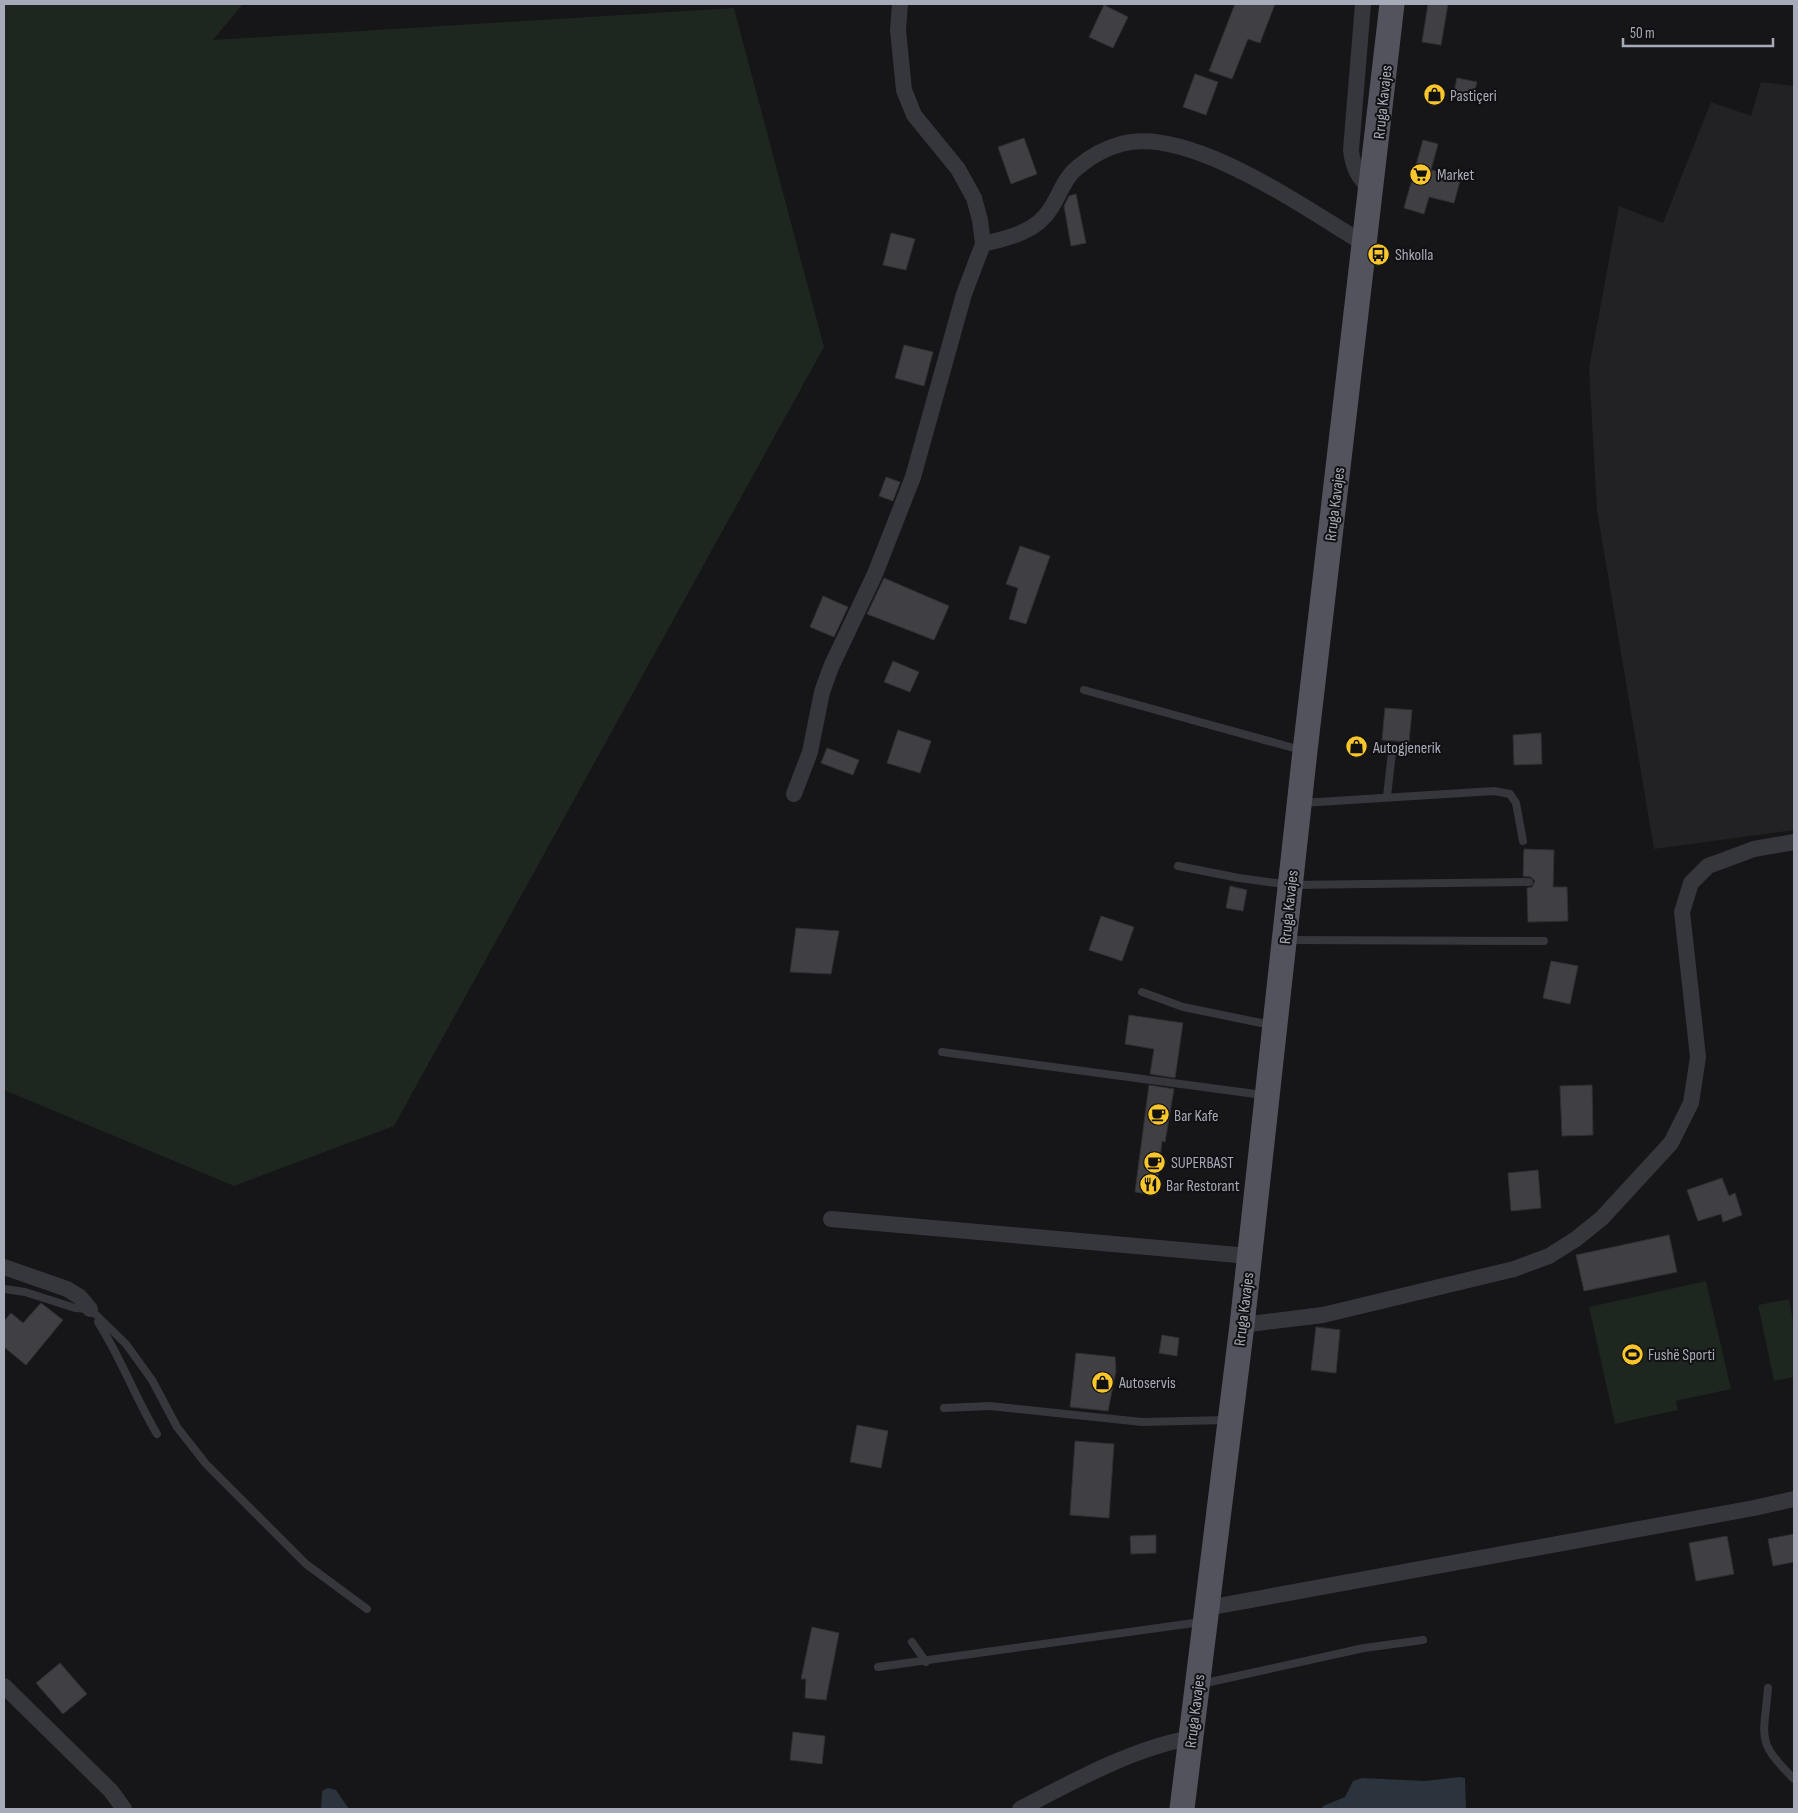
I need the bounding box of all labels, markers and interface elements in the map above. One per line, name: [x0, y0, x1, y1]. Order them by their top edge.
scale bar: [1623, 15, 1773, 47]
text: 50 m: [1630, 24, 1655, 43]
street label: Rruga Kavajes: [1370, 64, 1397, 140]
shop icon: Pastiçeri: [1422, 83, 1446, 107]
place label: Pastiçeri: [1450, 87, 1497, 106]
supermarket icon: Market: [1409, 162, 1433, 186]
place label: Market: [1437, 166, 1474, 185]
bus stop icon: Shkolla: [1367, 242, 1391, 266]
place label: Shkolla: [1395, 246, 1433, 265]
street label: Rruga Kavajes: [1322, 466, 1349, 542]
shop icon: Autogjenerik: [1345, 735, 1369, 759]
place label: Autogjenerik: [1372, 739, 1441, 758]
street label: Rruga Kavajes: [1276, 869, 1303, 945]
cafe icon: Bar Kafe: [1146, 1103, 1170, 1127]
place label: Bar Kafe: [1174, 1107, 1218, 1126]
cafe icon: SUPERBAST: [1143, 1150, 1167, 1174]
place label: SUPERBAST: [1171, 1154, 1234, 1173]
restaurant icon: Bar Restorant: [1138, 1173, 1162, 1197]
place label: Bar Restorant: [1166, 1177, 1240, 1196]
street label: Rruga Kavajes: [1231, 1271, 1258, 1347]
sports icon: Fushë Sporti: [1620, 1342, 1644, 1366]
place label: Fushë Sporti: [1648, 1346, 1715, 1365]
shop icon: Autoservis: [1091, 1370, 1115, 1394]
place label: Autoservis: [1118, 1374, 1176, 1393]
street label: Rruga Kavajes: [1182, 1673, 1209, 1749]

